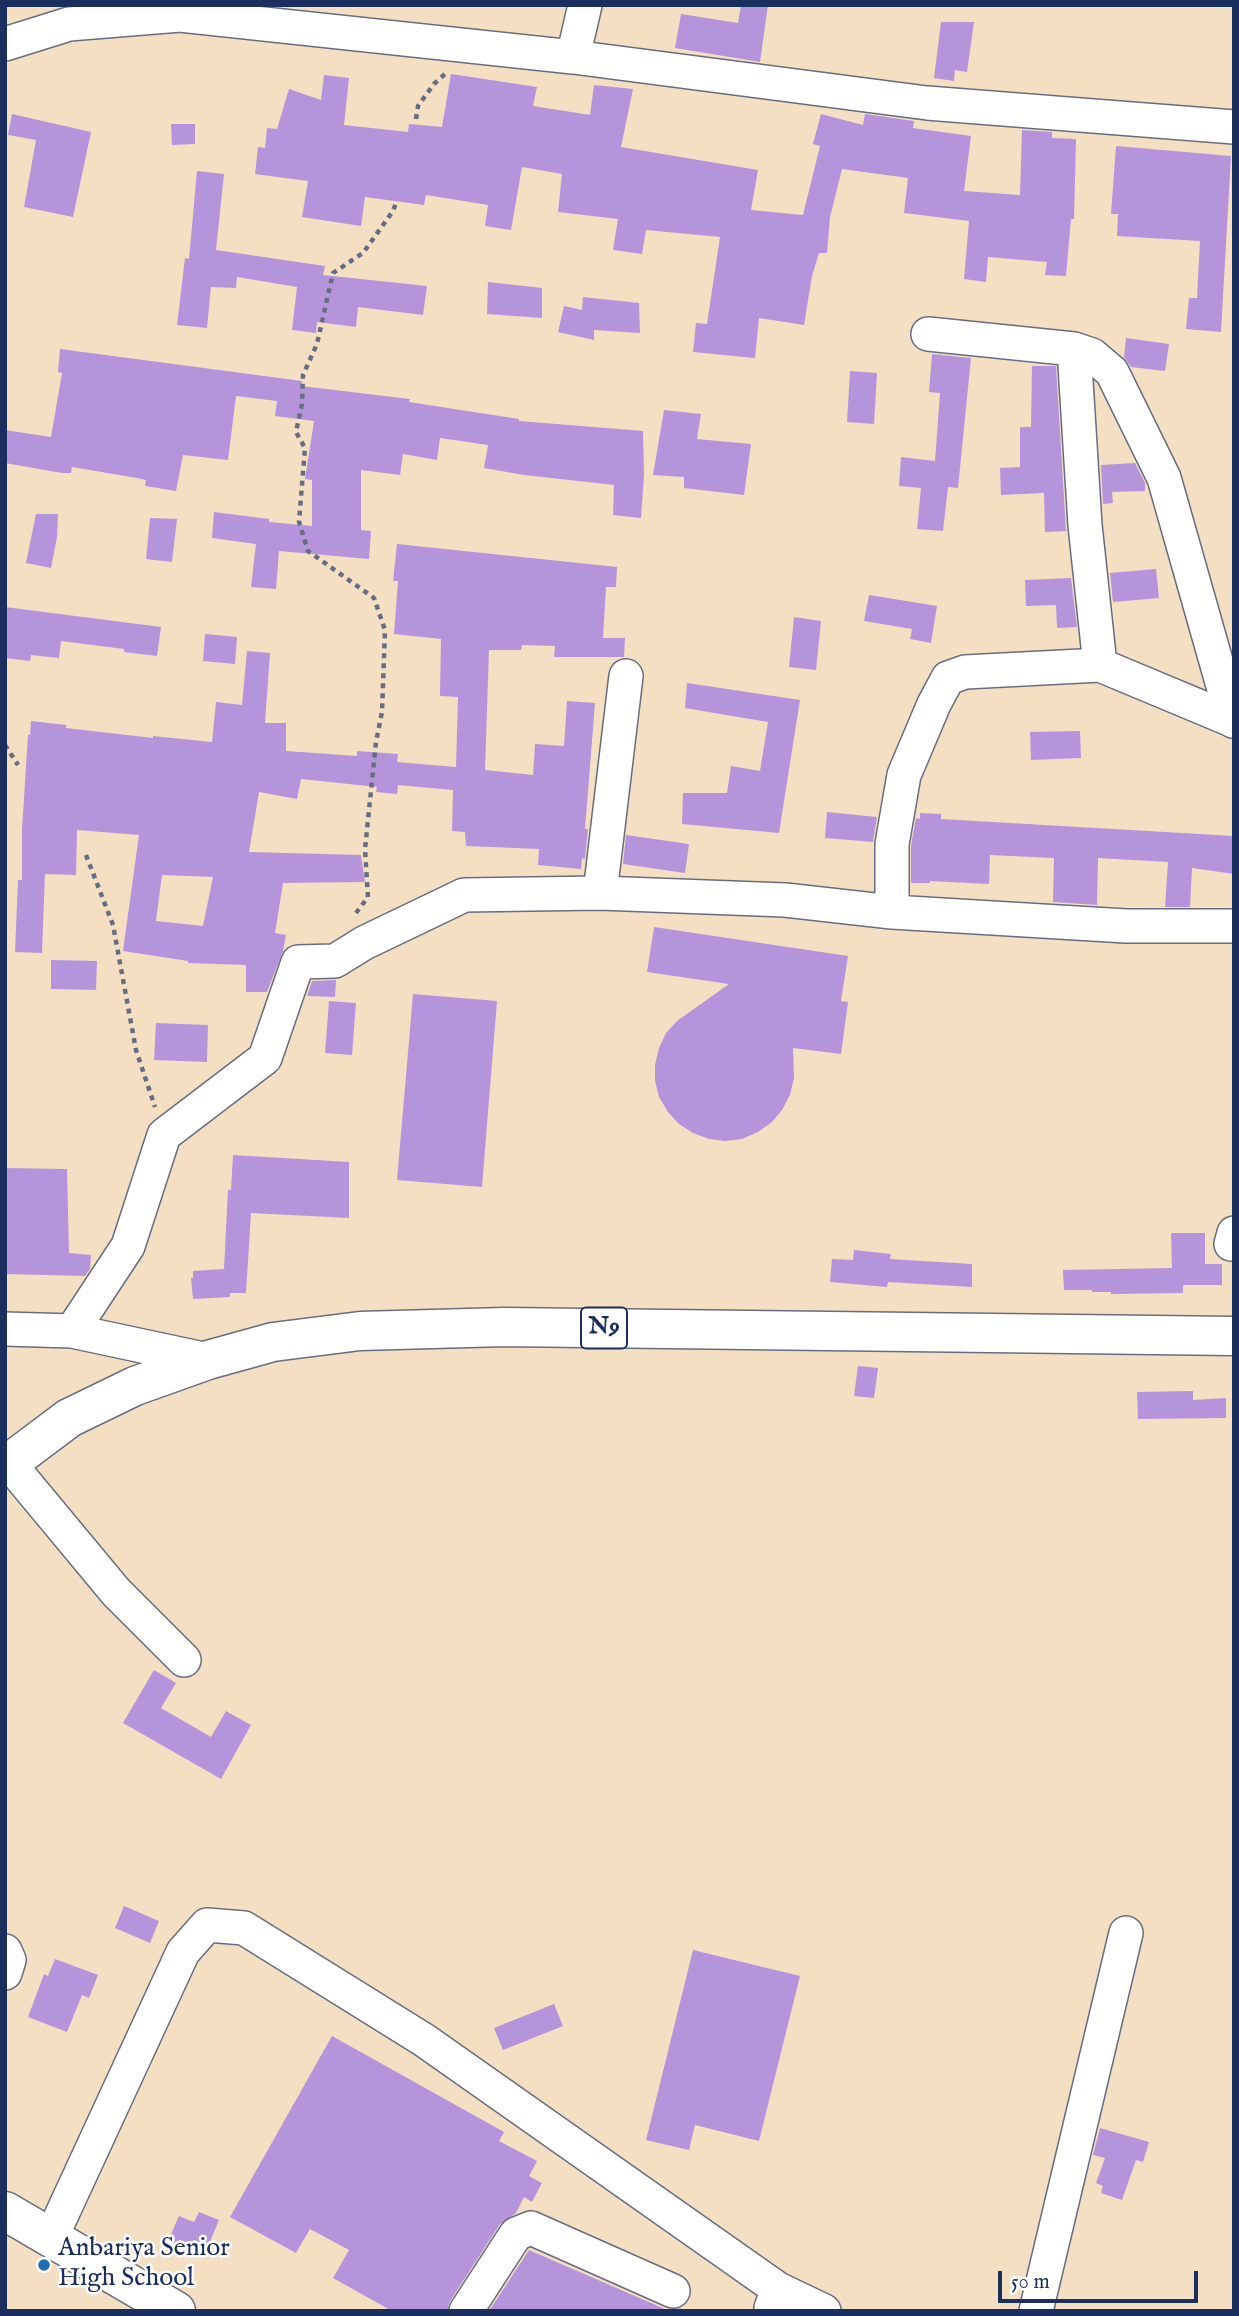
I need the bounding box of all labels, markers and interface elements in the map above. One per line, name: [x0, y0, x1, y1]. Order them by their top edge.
road number: N9: [581, 1308, 627, 1348]
place label: Anbariya Senior High School: [58, 2234, 230, 2296]
scale bar: [1001, 2256, 1200, 2300]
marker: Anbariya Senior High School: [36, 2257, 52, 2273]
text: 50 m: [1011, 2269, 1050, 2296]

